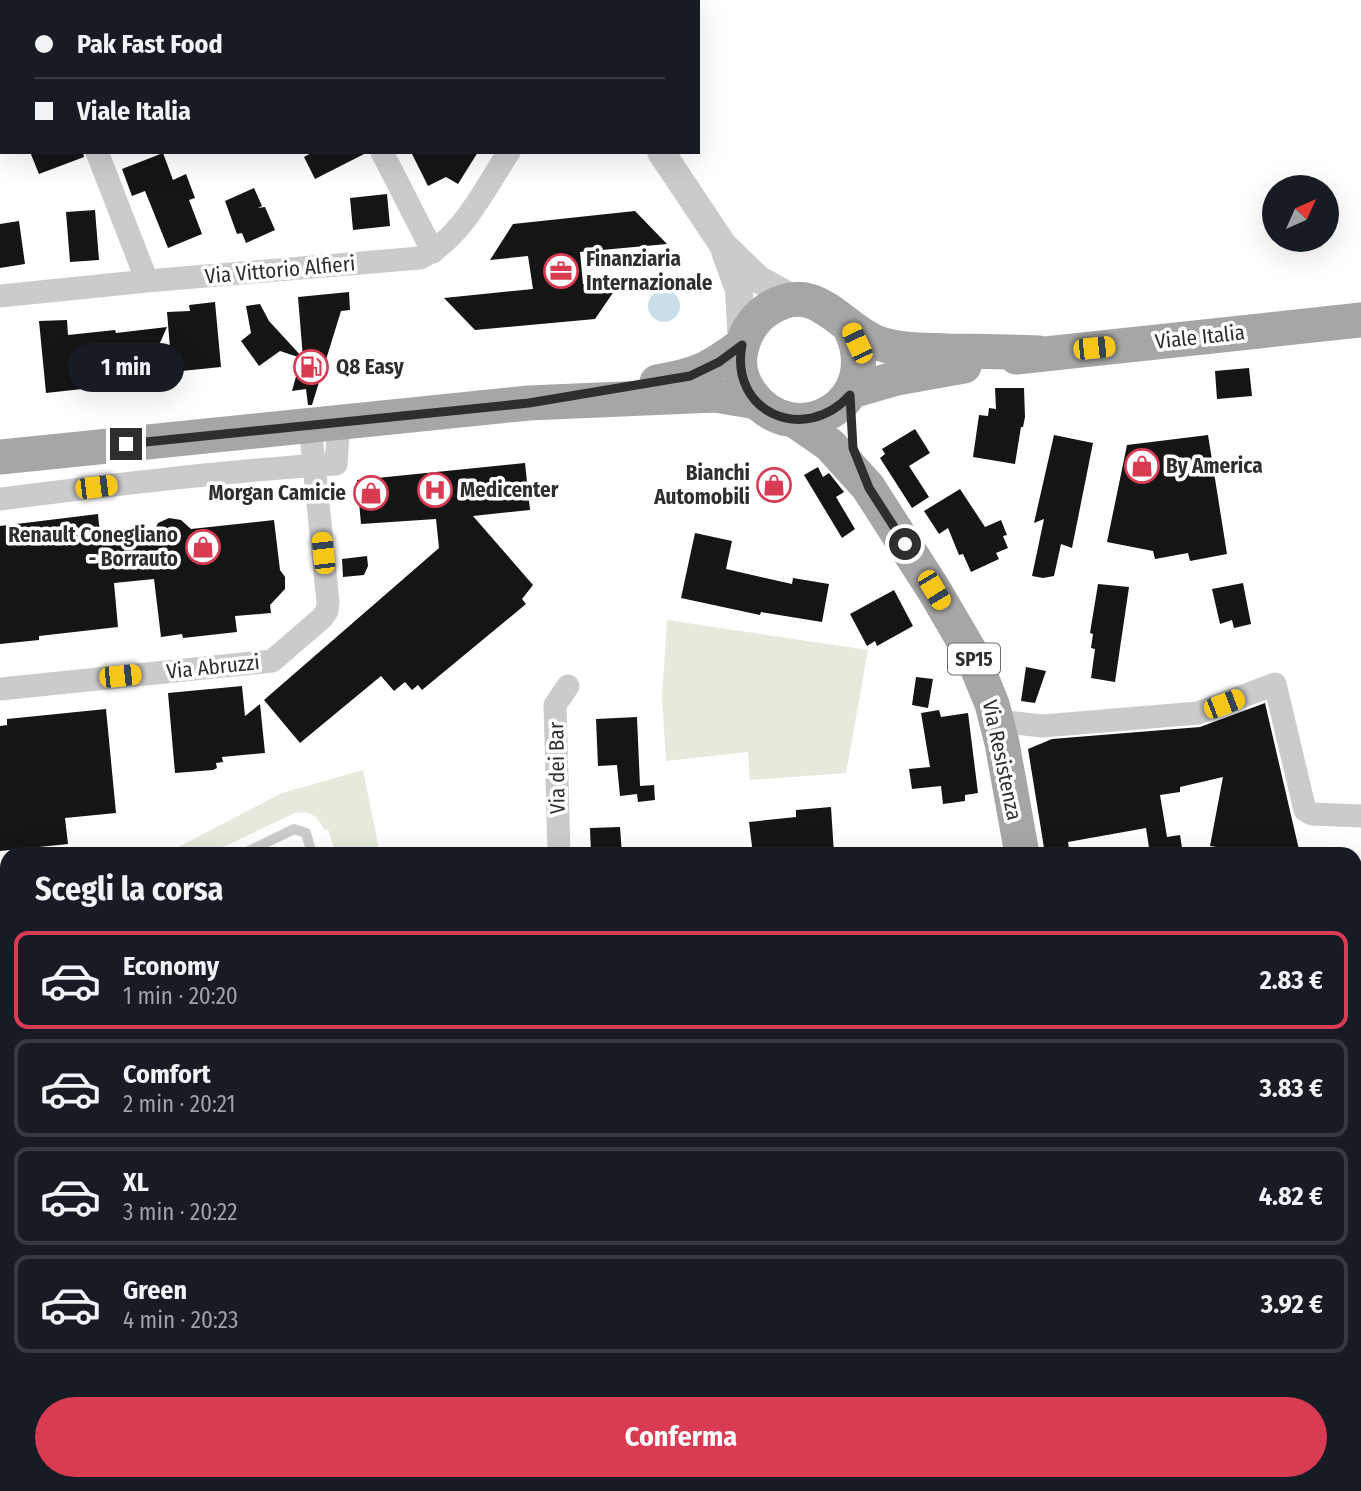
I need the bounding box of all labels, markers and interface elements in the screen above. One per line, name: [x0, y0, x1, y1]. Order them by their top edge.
text: Pak Fast Food: [77, 29, 223, 60]
text: Viale Italia: [77, 96, 191, 127]
north arrow: [1262, 175, 1339, 252]
map controls: [1262, 175, 1339, 252]
place label: Finanziaria Internazionale: [586, 246, 713, 296]
street label: Via Vittorio Alfieri: [204, 250, 356, 290]
office icon: Finanziaria Internazionale: [542, 252, 580, 290]
street label: Viale Italia: [1154, 319, 1246, 355]
car: [839, 320, 876, 366]
car: [1073, 335, 1116, 361]
callout: 1 min: [68, 342, 184, 392]
fuel station icon: Q8 Easy: [292, 348, 330, 386]
text: 1 min: [101, 353, 151, 381]
place label: Q8 Easy: [336, 354, 405, 380]
route end: [110, 428, 142, 460]
shop icon: By America: [1123, 447, 1161, 485]
place label: By America: [1166, 453, 1263, 479]
place label: Bianchi Automobili: [653, 460, 750, 510]
shop icon: Bianchi Automobili: [755, 466, 793, 504]
hospital icon: Medicenter: [416, 471, 454, 509]
car: [74, 474, 119, 500]
shop icon: Morgan Camicie: [352, 474, 390, 512]
place label: Medicenter: [460, 477, 559, 503]
place label: Morgan Camicie: [208, 480, 346, 506]
place label: Renault Conegliano - Borrauto: [8, 522, 178, 572]
shop icon: Renault Conegliano - Borrauto: [184, 528, 222, 566]
route start: [889, 528, 921, 560]
car: [311, 531, 336, 575]
car: [915, 567, 954, 613]
road number: SP15: [948, 644, 1000, 674]
street label: Via Abruzzi: [165, 649, 261, 685]
car: [99, 663, 142, 689]
car: [1201, 687, 1248, 721]
street label: Via Resistenza: [977, 698, 1027, 822]
street label: Via dei Bar: [543, 721, 571, 814]
text: Scegli la corsa: [35, 870, 223, 908]
icon: car: [39, 949, 102, 1012]
text: Economy: [123, 951, 219, 982]
text: 2.83 €: [1260, 965, 1323, 996]
text: 1 min · 20:20: [123, 982, 238, 1010]
icon: car: [39, 1057, 102, 1120]
text: Comfort: [123, 1059, 211, 1090]
text: 3.83 €: [1259, 1073, 1323, 1104]
text: 2 min · 20:21: [123, 1090, 235, 1118]
icon: car: [39, 1165, 102, 1228]
text: XL: [123, 1167, 149, 1198]
text: 4.82 €: [1259, 1181, 1323, 1212]
text: 3 min · 20:22: [123, 1198, 237, 1226]
icon: car: [39, 1273, 102, 1336]
text: Green: [123, 1275, 187, 1306]
text: 3.92 €: [1261, 1289, 1323, 1320]
text: 4 min · 20:23: [123, 1306, 238, 1334]
button: Conferma: [35, 1397, 1327, 1477]

